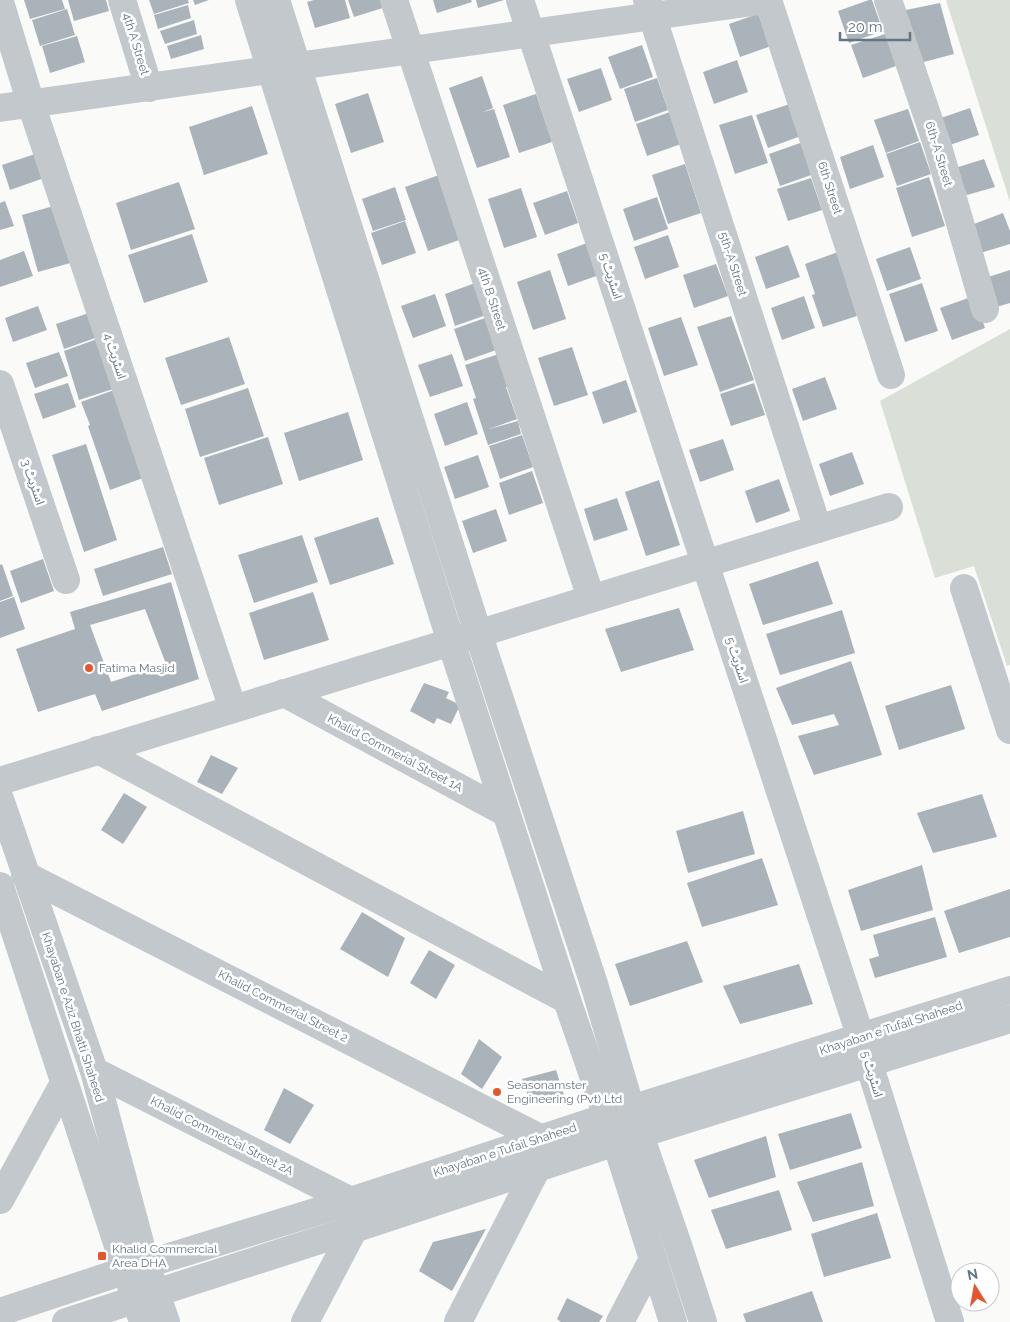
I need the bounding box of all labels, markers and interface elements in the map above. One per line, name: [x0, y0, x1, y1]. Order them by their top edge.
scale bar: [840, 10, 910, 42]
street label: 4th A Street: [120, 11, 152, 77]
text: 20 m: [848, 18, 883, 36]
street label: 6th-A Street: [922, 120, 956, 188]
street label: 6th Street: [815, 160, 845, 216]
street label: 5th-A Street: [716, 230, 750, 298]
street label: اسٹریٹ 5: [597, 251, 625, 301]
street label: 4th B Street: [475, 266, 509, 332]
street label: اسٹریٹ 4: [101, 331, 129, 381]
street label: اسٹریٹ 3: [19, 457, 47, 507]
street label: اسٹریٹ 5: [723, 635, 751, 685]
place label: Fatima Masjid: [99, 661, 175, 675]
marker: Fatima Masjid: [83, 662, 95, 674]
street label: Khalid Commerial Street 1A: [325, 711, 465, 795]
street label: Khayaban e Aziz Bhatti Shaheed: [39, 930, 107, 1104]
street label: Khalid Commerial Street 2: [216, 967, 350, 1045]
street label: Khayaban e Tufail Shaheed: [818, 998, 964, 1058]
street label: اسٹریٹ 5: [858, 1049, 886, 1099]
place label: Seasonamster Engineering (Pvt) Ltd: [507, 1078, 622, 1106]
marker: Seasonamster Engineering (Pvt) Ltd: [491, 1086, 503, 1098]
street label: Khalid Commercial Street 2A: [148, 1094, 296, 1178]
street label: Khayaban e Tufail Shaheed: [432, 1120, 578, 1180]
place label: Khalid Commercial Area DHA: [112, 1242, 218, 1270]
marker: Khalid Commercial Area DHA: [96, 1250, 108, 1262]
north arrow: [950, 1262, 1000, 1312]
text: N: [966, 1265, 979, 1283]

